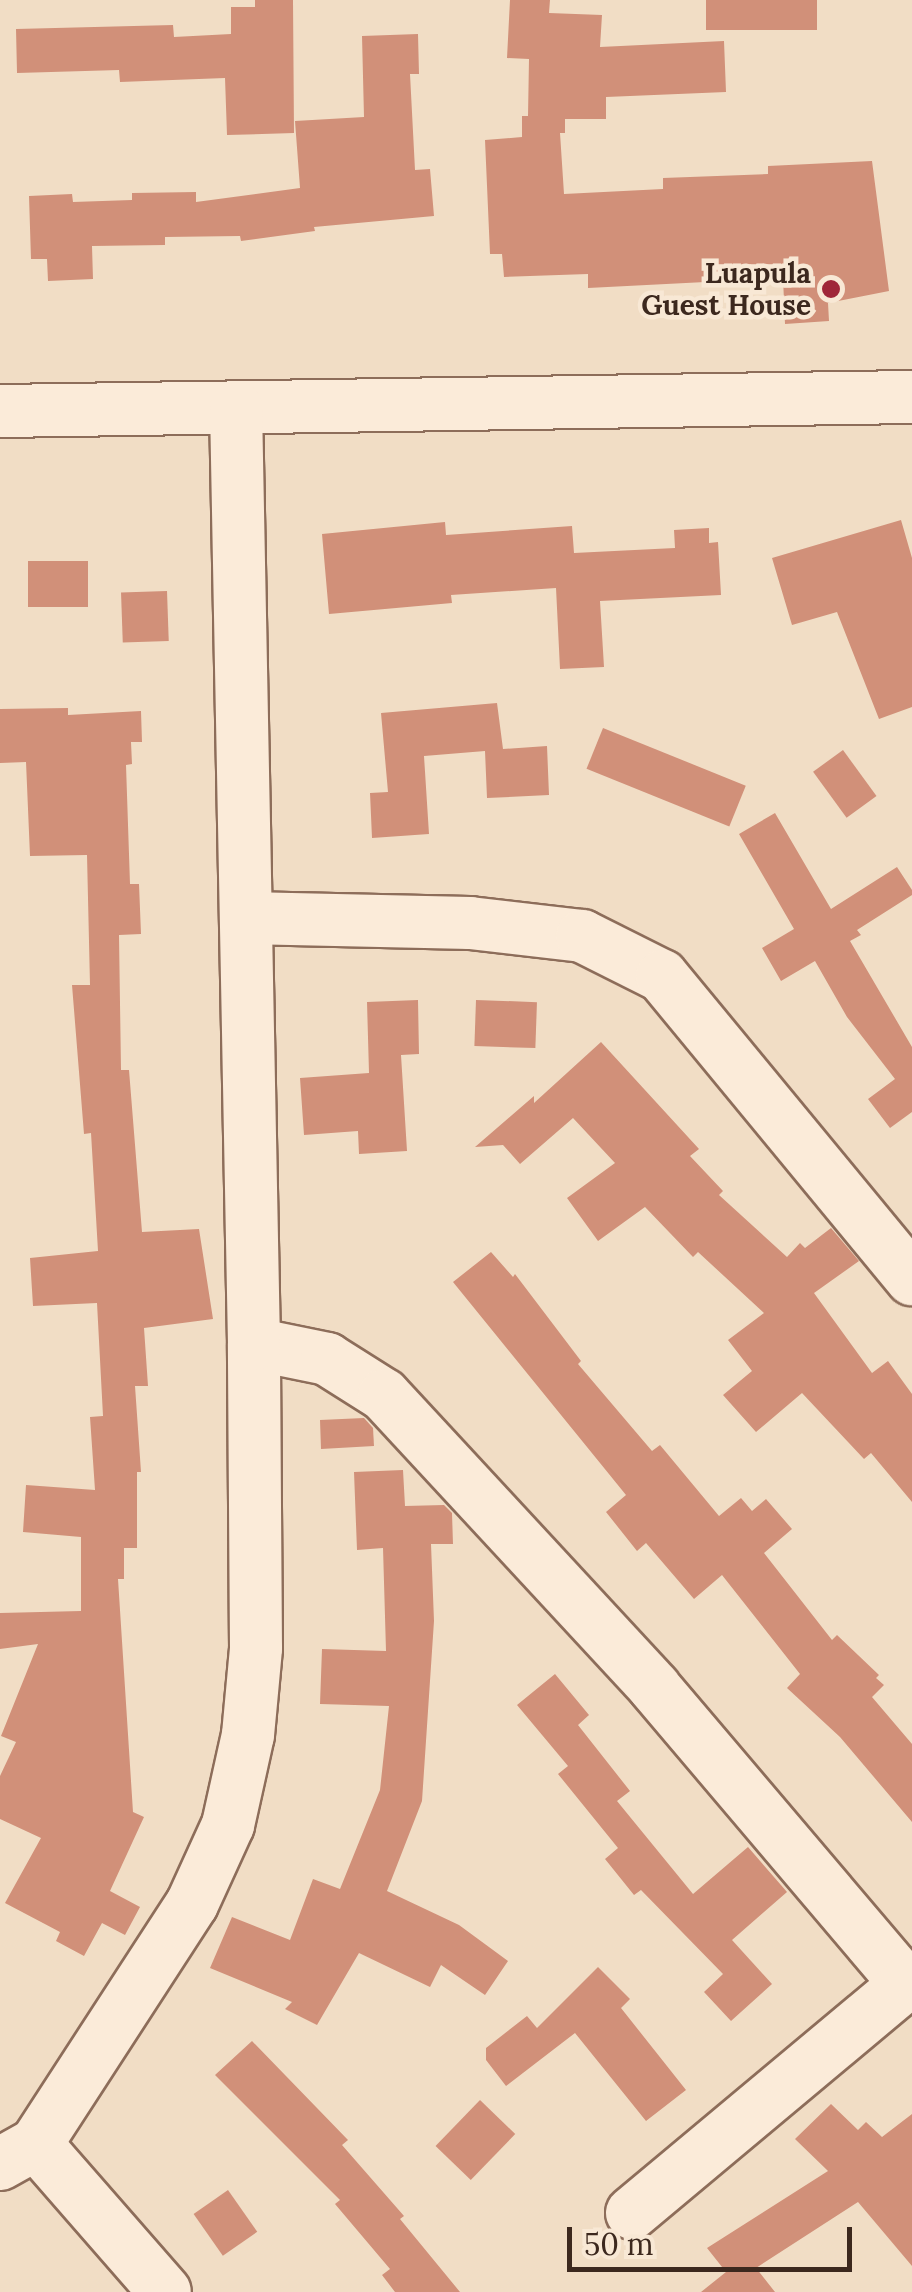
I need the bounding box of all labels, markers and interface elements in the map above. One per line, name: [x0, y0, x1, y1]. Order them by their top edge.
place label: Luapula Guest House: [641, 256, 811, 322]
marker: Luapula Guest House: [820, 278, 842, 300]
scale bar: [572, 2207, 857, 2269]
text: 50 m: [584, 2225, 654, 2263]

